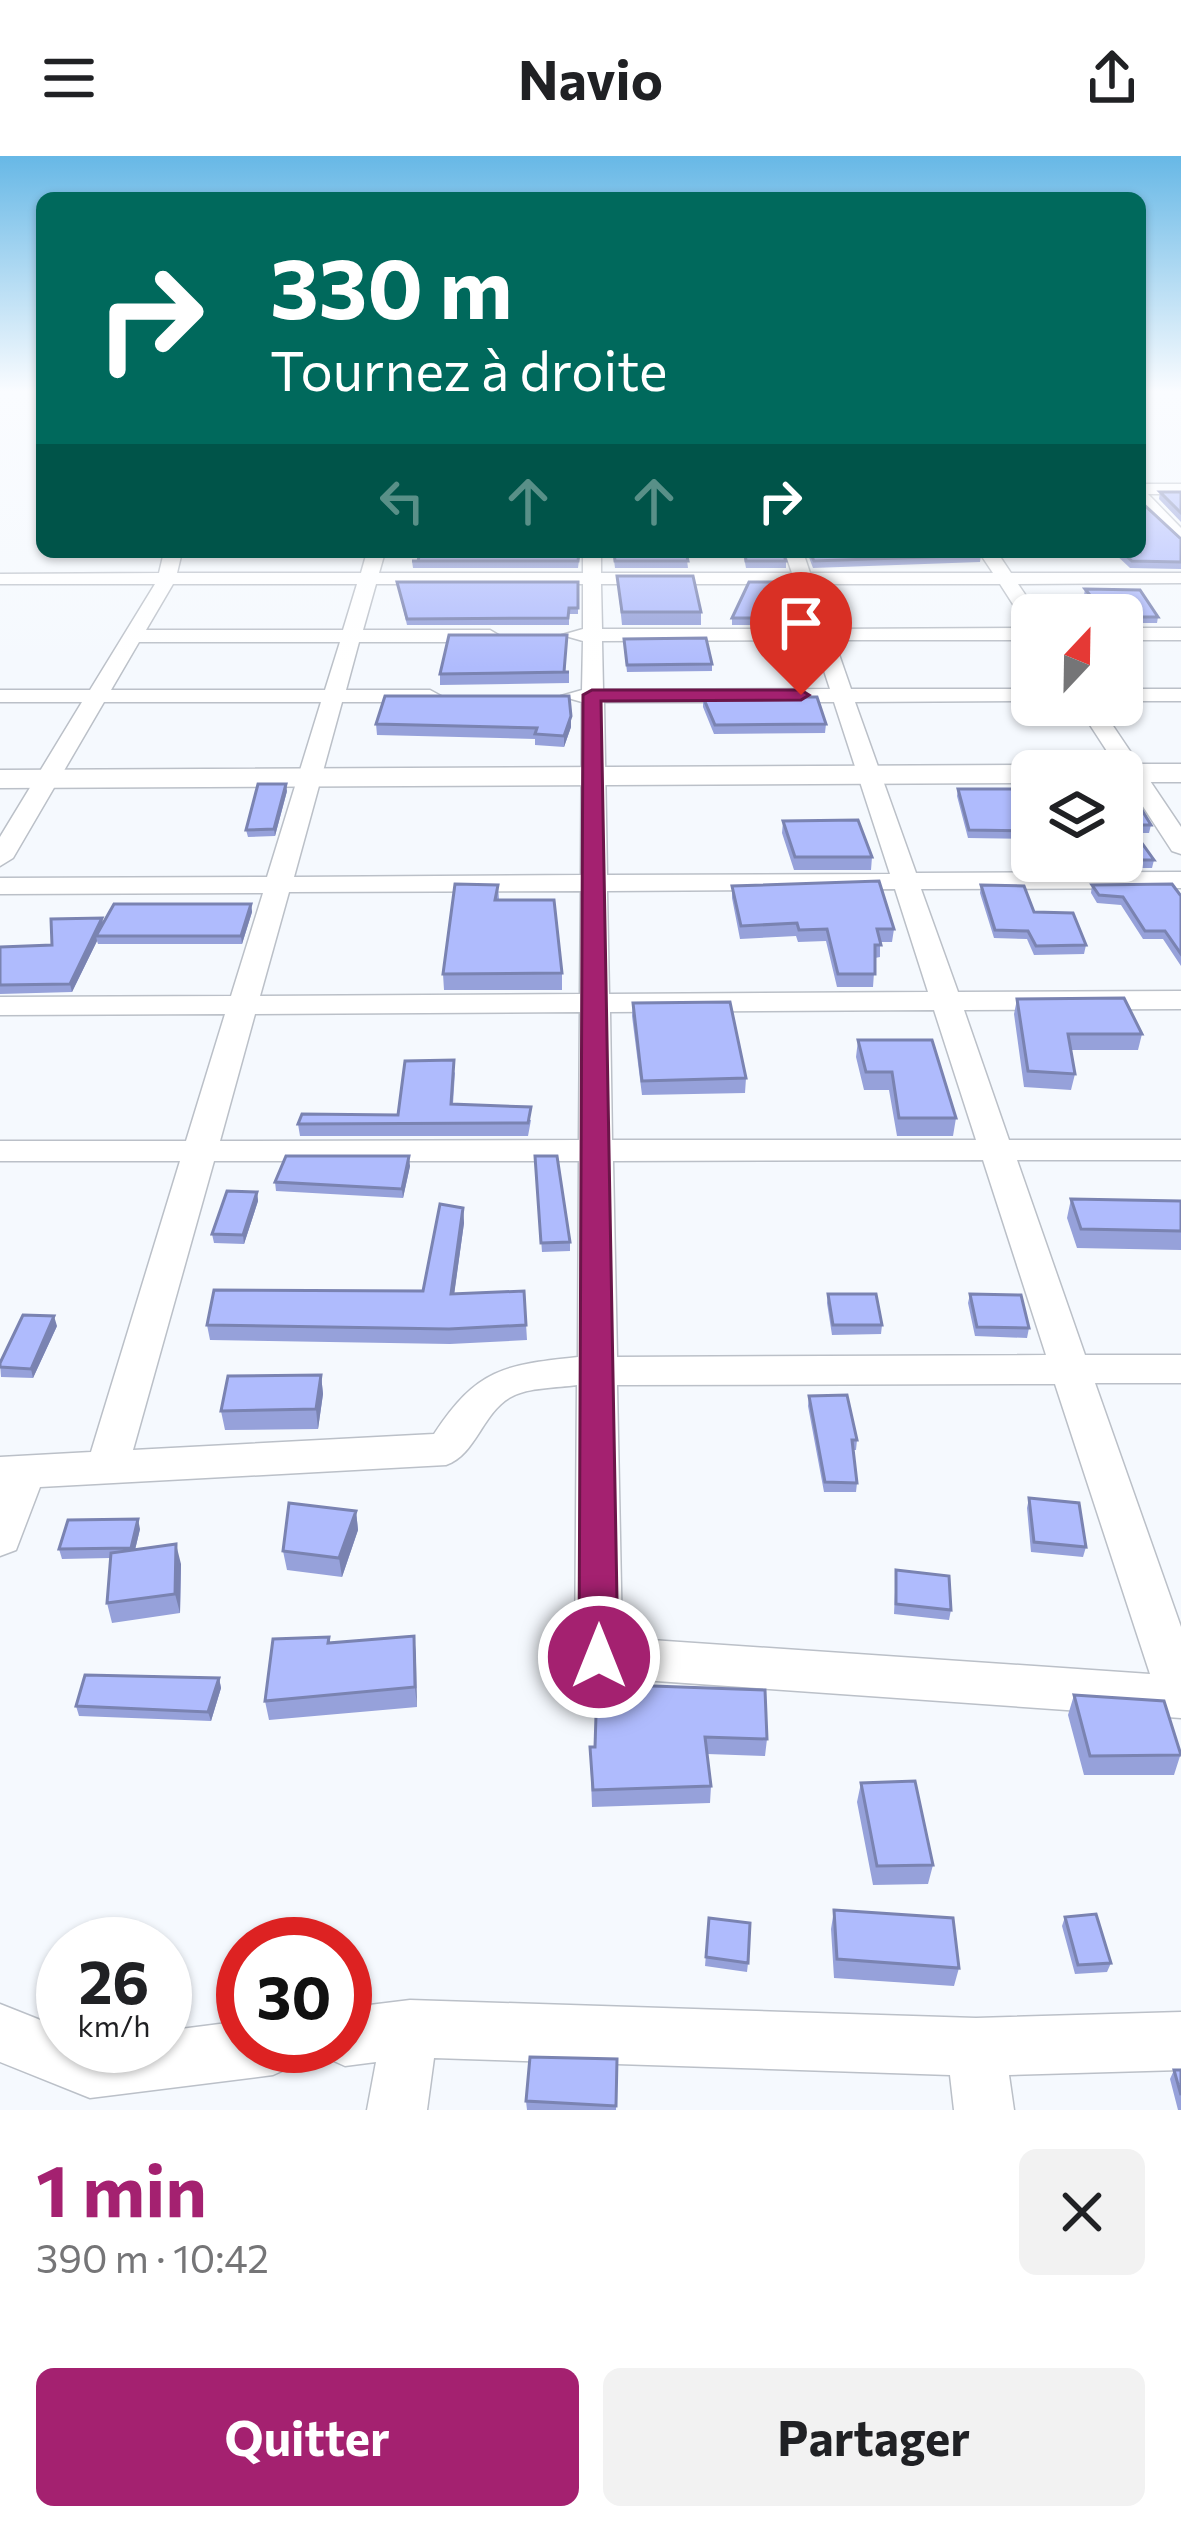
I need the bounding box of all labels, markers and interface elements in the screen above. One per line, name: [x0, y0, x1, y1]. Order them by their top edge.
icon: menu: [36, 45, 102, 111]
text: Navio: [518, 45, 663, 111]
icon: share: [1079, 45, 1145, 111]
text: 330 m: [270, 234, 513, 336]
icon: right: [72, 240, 228, 396]
text: Tournez à droite: [270, 336, 668, 402]
icon: left: [369, 468, 435, 534]
icon: ahead: [495, 468, 561, 534]
icon: ahead: [621, 468, 687, 534]
icon: right: [747, 468, 813, 534]
pin: [750, 572, 852, 695]
icon: arrive: [768, 590, 834, 656]
north arrow: [1011, 594, 1143, 726]
map controls: [1011, 594, 1143, 882]
button: layers: [1011, 750, 1143, 882]
position arrow: [536, 1594, 662, 1720]
speed limit sign: 30: [216, 1917, 372, 2073]
text: 26: [79, 1943, 149, 2016]
text: km/h: [78, 2006, 150, 2043]
text: 1 min: [36, 2144, 207, 2232]
button: close: [1019, 2149, 1145, 2275]
text: 390 m · 10:42: [36, 2233, 269, 2281]
button: Quitter: [36, 2368, 579, 2506]
button: Partager: [603, 2368, 1145, 2506]

